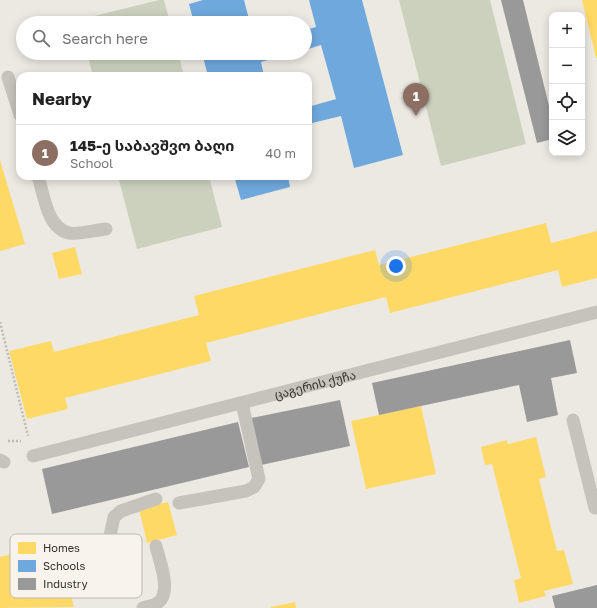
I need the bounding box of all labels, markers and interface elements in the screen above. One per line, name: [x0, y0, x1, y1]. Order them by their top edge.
map controls: [549, 12, 585, 156]
button: +: [549, 12, 585, 48]
search box: [16, 16, 312, 60]
icon: search: [30, 27, 52, 49]
text: Search here: [62, 29, 148, 47]
button: −: [549, 48, 585, 84]
pin: 1: [403, 83, 429, 116]
button: locate: [549, 84, 585, 120]
text: Nearby: [32, 88, 92, 109]
button: layers: [549, 120, 585, 156]
text: 145-ე საბავშვო ბაღი: [70, 136, 234, 154]
text: 1: [42, 145, 48, 161]
text: 40 m: [265, 145, 296, 161]
text: School: [70, 155, 113, 171]
your location: [386, 256, 406, 276]
street label: ცაგერის ქუჩა: [273, 366, 357, 402]
legend: [10, 534, 142, 598]
text: Homes: [43, 541, 80, 554]
text: Schools: [43, 559, 86, 572]
text: Industry: [43, 577, 88, 590]

